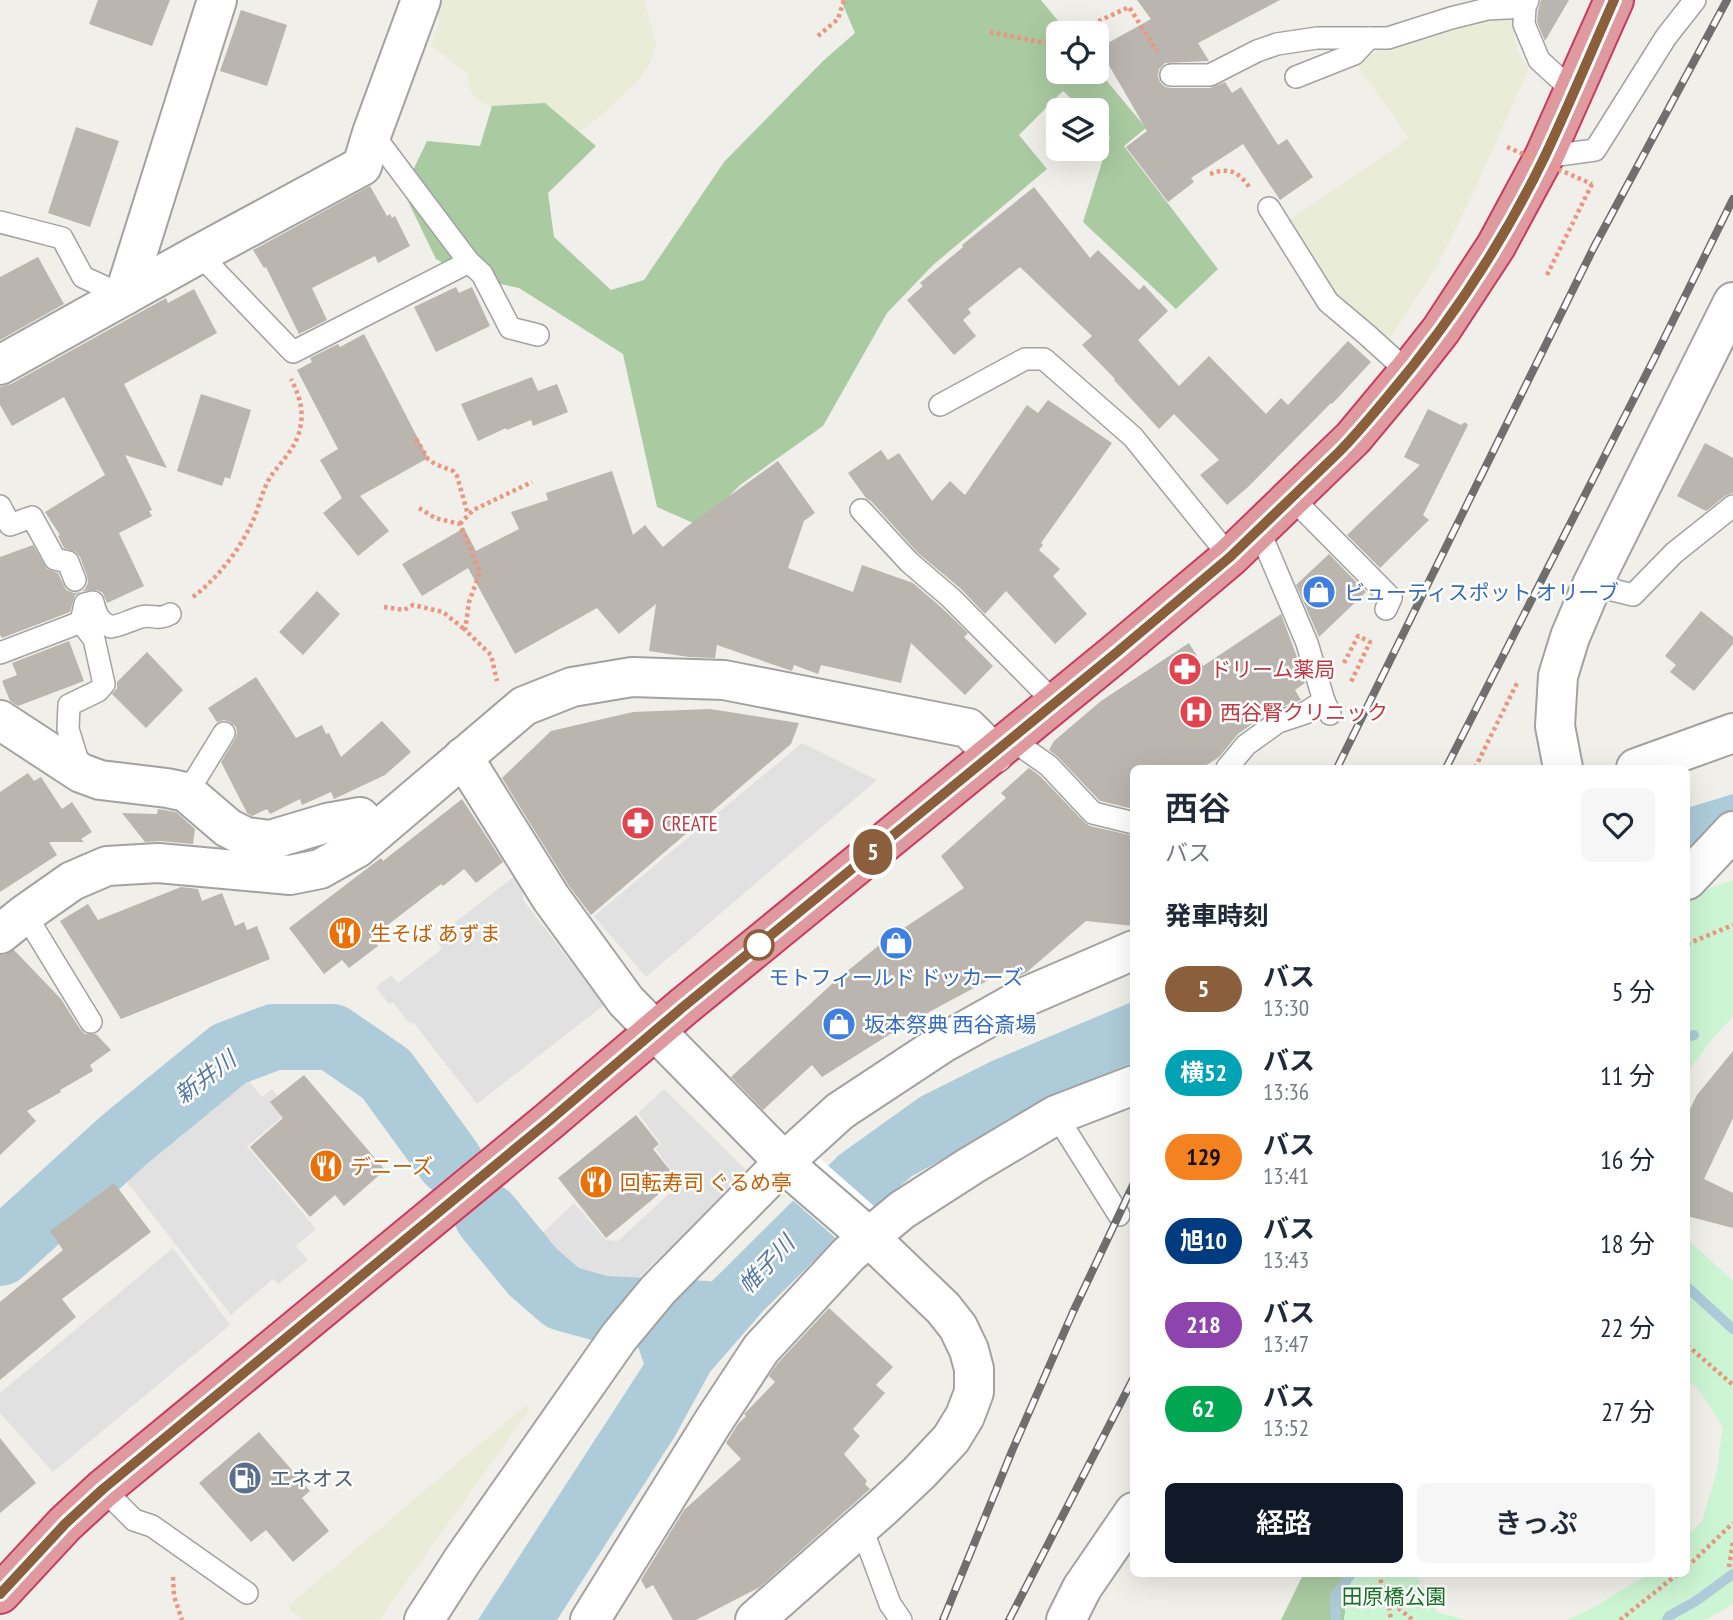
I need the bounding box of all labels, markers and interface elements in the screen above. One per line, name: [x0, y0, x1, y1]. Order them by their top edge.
map controls: [1046, 21, 1109, 161]
button: locate: [1046, 21, 1109, 84]
button: layers: [1046, 98, 1109, 161]
shop icon: ビューティスポット オリーブ: [1300, 573, 1338, 611]
place label: ビューティスポット オリーブ: [1344, 579, 1619, 606]
pharmacy icon: ドリーム薬局: [1166, 650, 1204, 688]
place label: ドリーム薬局: [1210, 656, 1335, 683]
hospital icon: 西谷腎クリニック: [1177, 693, 1215, 731]
place label: 西谷腎クリニック: [1220, 699, 1388, 726]
text: 西谷: [1165, 786, 1231, 829]
button: heart: [1581, 788, 1655, 862]
pharmacy icon: CREATE: [619, 804, 657, 842]
place label: CREATE: [662, 810, 718, 837]
line badge: 5: [850, 829, 896, 875]
text: 5: [867, 836, 879, 867]
text: バス: [1165, 838, 1211, 867]
text: 発車時刻: [1165, 899, 1269, 932]
restaurant icon: 生そば あずま: [326, 914, 364, 952]
place label: 生そば あずま: [370, 920, 500, 947]
shop icon: モトフィールド ドッカーズ: [877, 924, 915, 962]
unlabelled marker: [744, 930, 774, 960]
text: バス: [1263, 960, 1315, 993]
place label: モトフィールド ドッカーズ: [769, 964, 1023, 991]
text: 5: [1198, 973, 1209, 1004]
text: 5 分: [1612, 975, 1655, 1008]
text: 13:30: [1263, 993, 1309, 1022]
shop icon: 坂本祭典 西谷斎場: [820, 1005, 858, 1043]
place label: 坂本祭典 西谷斎場: [864, 1011, 1036, 1038]
water label: 新井川: [169, 1043, 244, 1109]
text: バス: [1263, 1044, 1315, 1077]
text: 横52: [1180, 1057, 1227, 1088]
text: 11 分: [1600, 1059, 1655, 1092]
text: 13:36: [1263, 1077, 1309, 1106]
text: バス: [1263, 1128, 1315, 1161]
text: 129: [1186, 1141, 1221, 1172]
text: 16 分: [1600, 1143, 1655, 1176]
restaurant icon: デニーズ: [307, 1147, 345, 1185]
place label: デニーズ: [350, 1153, 433, 1180]
text: 13:41: [1263, 1161, 1309, 1190]
restaurant icon: 回転寿司 ぐるめ亭: [577, 1163, 615, 1201]
place label: 回転寿司 ぐるめ亭: [620, 1169, 792, 1196]
text: バス: [1263, 1212, 1315, 1245]
text: 旭10: [1180, 1225, 1227, 1256]
water label: 帷子川: [732, 1227, 802, 1299]
text: 18 分: [1600, 1227, 1655, 1260]
text: 13:43: [1263, 1245, 1309, 1274]
text: バス: [1263, 1296, 1315, 1329]
text: 218: [1186, 1309, 1221, 1340]
text: 22 分: [1600, 1311, 1655, 1344]
text: 13:47: [1263, 1329, 1309, 1358]
text: バス: [1263, 1380, 1315, 1413]
text: 62: [1192, 1393, 1215, 1424]
text: 27 分: [1601, 1395, 1655, 1428]
text: 13:52: [1263, 1413, 1309, 1442]
fuel station icon: エネオス: [226, 1459, 264, 1497]
place label: エネオス: [270, 1465, 354, 1492]
button: 経路: [1165, 1483, 1403, 1563]
button: きっぷ: [1417, 1483, 1655, 1563]
park label: 田原橋公園: [1342, 1583, 1447, 1610]

